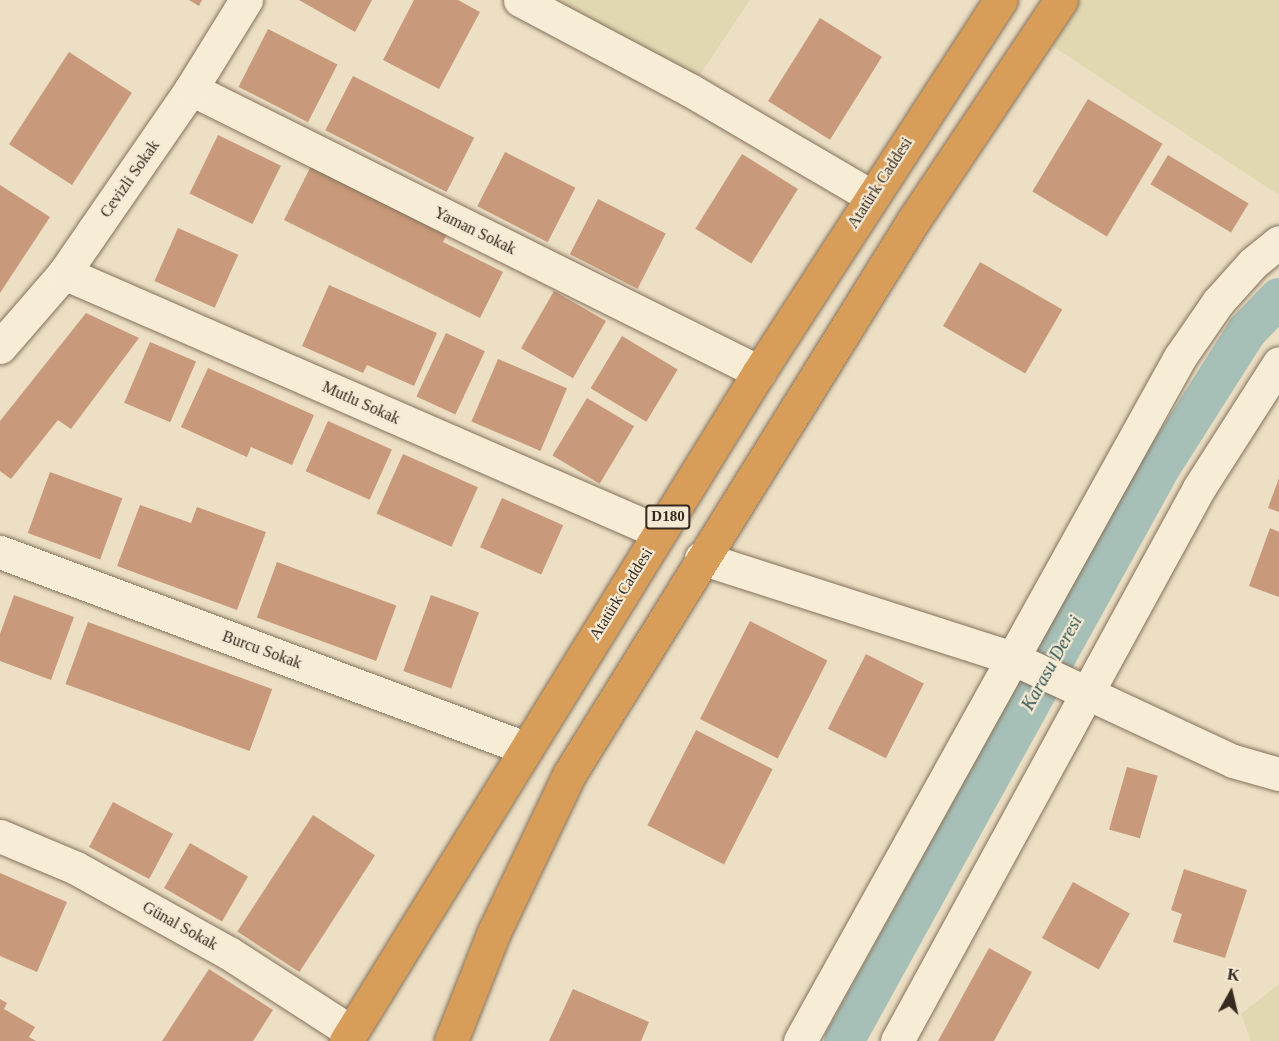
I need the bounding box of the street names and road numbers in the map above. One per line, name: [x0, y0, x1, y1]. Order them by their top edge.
street label: Atatürk Caddesi: [844, 134, 916, 232]
street label: Cevizli Sokak: [96, 137, 164, 221]
street label: Yaman Sokak: [431, 203, 519, 259]
street label: Mutlu Sokak: [319, 377, 403, 429]
road number: D180: [644, 505, 692, 529]
street label: Atatürk Caddesi: [585, 545, 657, 643]
street label: Burcu Sokak: [220, 627, 304, 673]
street label: Günal Sokak: [139, 897, 221, 955]

